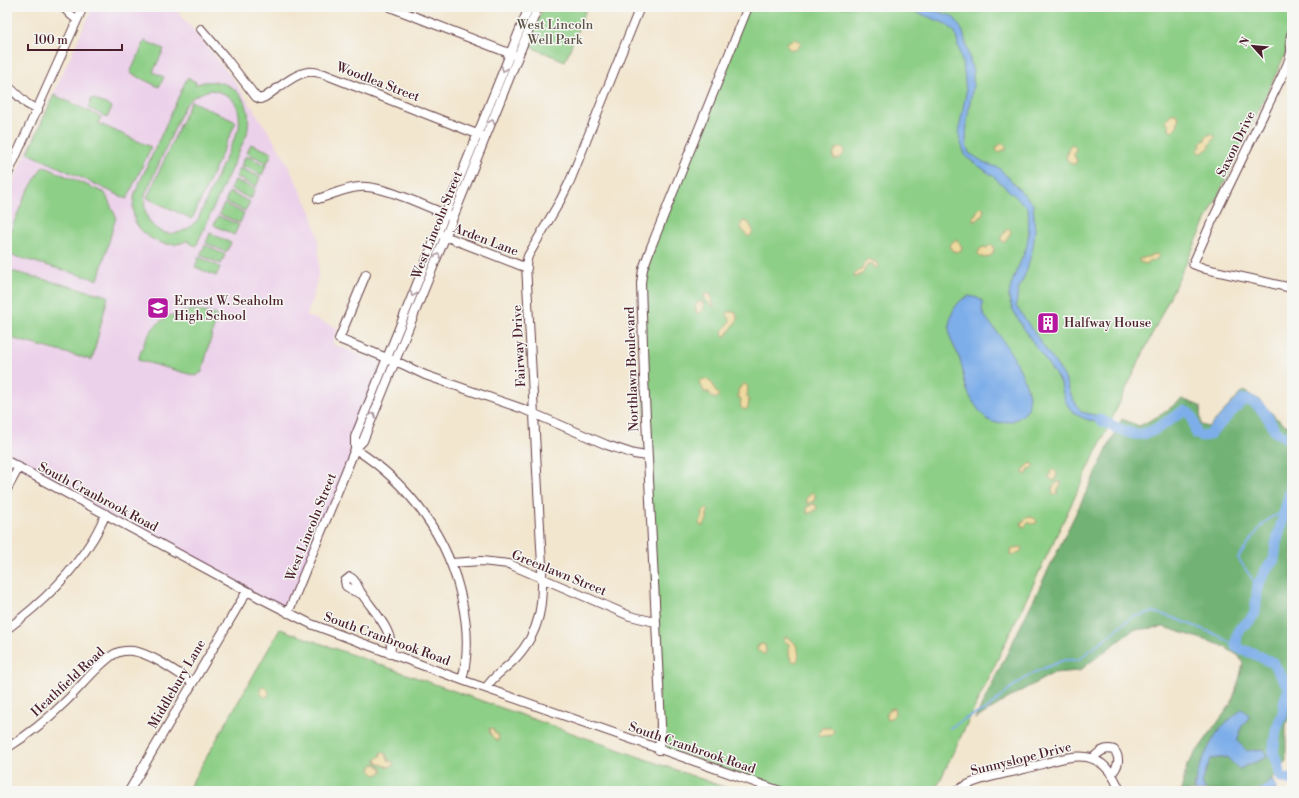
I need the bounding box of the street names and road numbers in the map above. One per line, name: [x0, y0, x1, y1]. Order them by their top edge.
street label: Woodlea Street: [333, 58, 422, 105]
street label: Saxon Drive: [1213, 108, 1259, 179]
street label: West Lincoln Street: [408, 168, 466, 282]
street label: Arden Lane: [450, 220, 521, 260]
street label: Fairway Drive: [509, 304, 529, 388]
street label: Northlawn Boulevard: [622, 306, 642, 432]
street label: South Cranbrook Road: [35, 459, 161, 536]
street label: West Lincoln Street: [282, 470, 340, 584]
street label: Greenlawn Street: [509, 547, 609, 599]
street label: South Cranbrook Road: [322, 609, 453, 670]
street label: Middlebury Lane: [145, 636, 209, 731]
street label: Heathfield Road: [28, 643, 109, 720]
street label: South Cranbrook Road: [626, 719, 758, 777]
street label: Sunnyslope Drive: [969, 739, 1073, 779]

